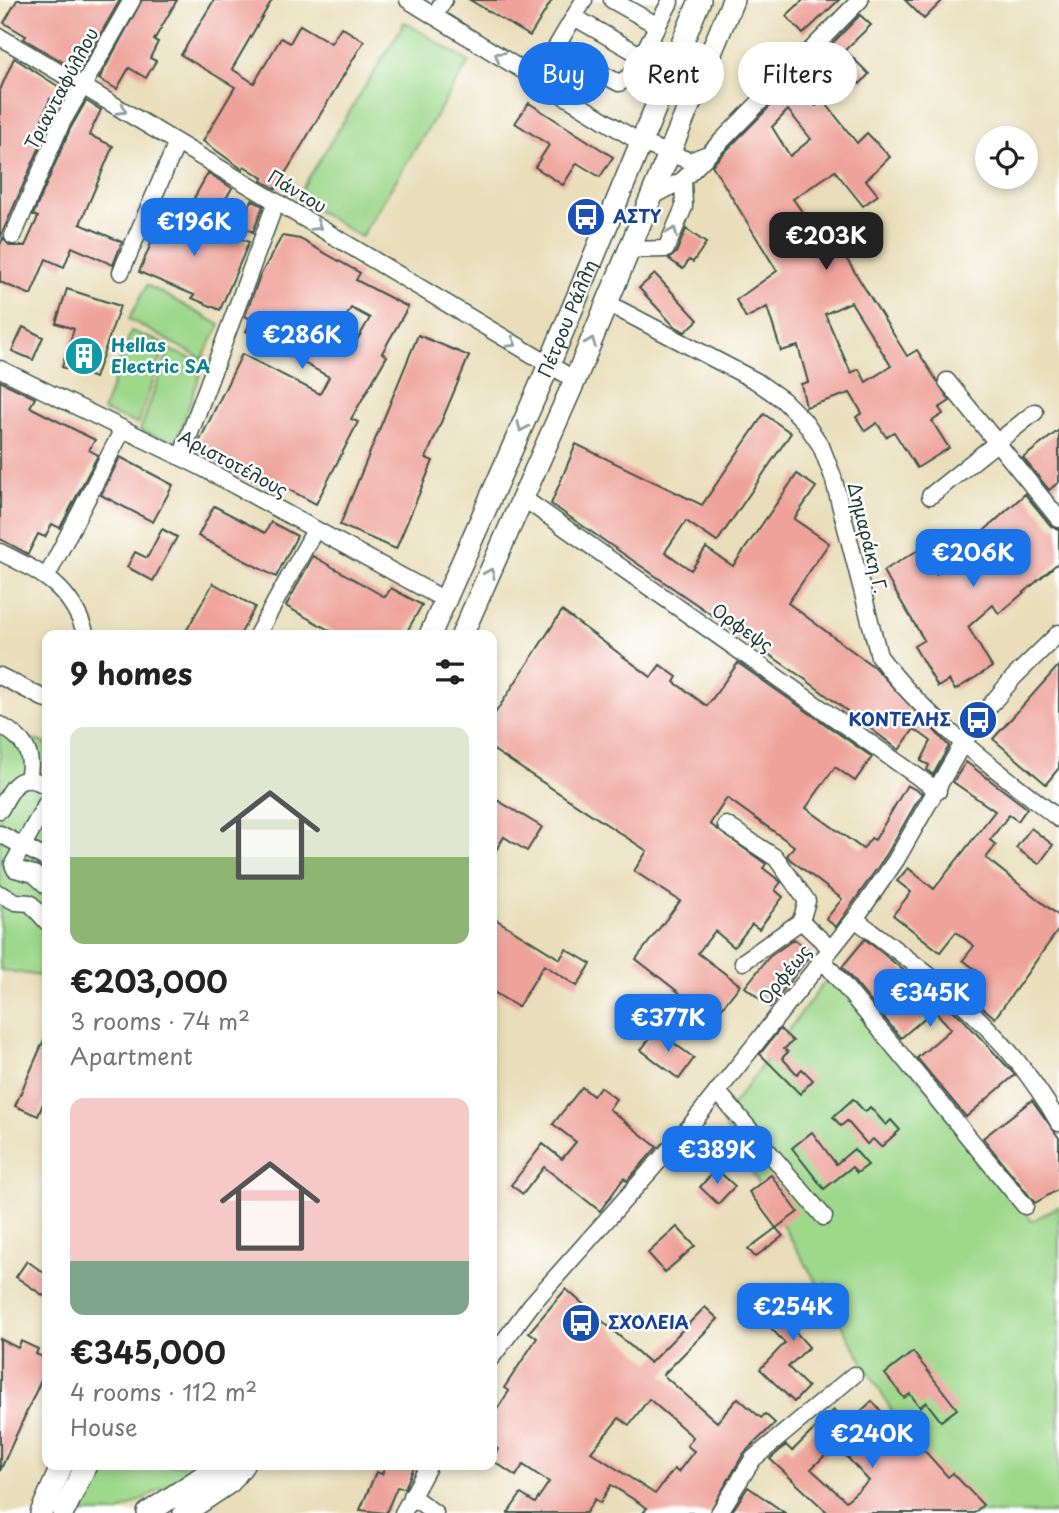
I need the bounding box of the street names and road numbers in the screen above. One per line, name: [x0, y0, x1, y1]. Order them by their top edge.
street label: Τριανταφύλλου: [17, 22, 104, 154]
street label: Πάντου: [263, 163, 332, 219]
street label: Πέτρου Ράλλη: [530, 255, 603, 381]
street label: Αριστοτέλους: [174, 423, 293, 503]
street label: Δημαράκη Γ.: [842, 480, 895, 596]
street label: Ορφεψς: [707, 596, 779, 658]
street label: Ορφέως: [751, 938, 817, 1010]

